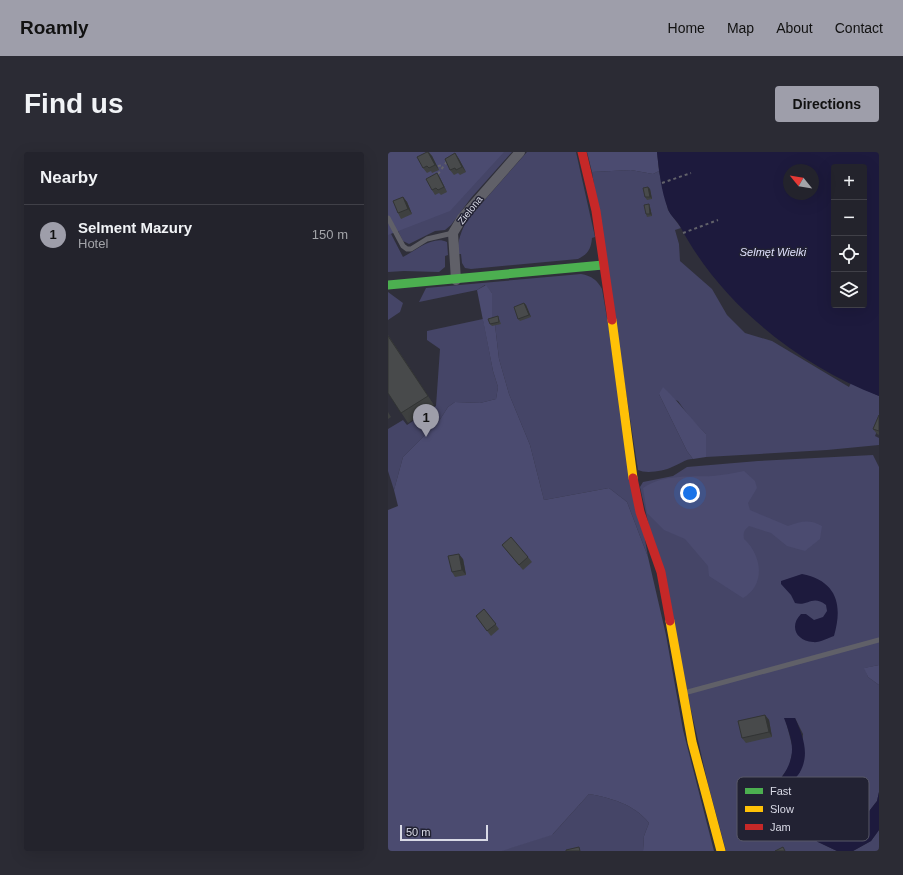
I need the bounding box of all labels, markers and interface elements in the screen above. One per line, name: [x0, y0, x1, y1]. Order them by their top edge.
text: Roamly: [20, 17, 89, 38]
text: Home: [668, 20, 705, 36]
text: Map: [727, 20, 754, 36]
text: About: [776, 20, 813, 36]
text: Contact: [835, 20, 883, 36]
button: Directions: [775, 86, 879, 122]
text: Find us: [24, 88, 124, 119]
north arrow: [783, 164, 819, 200]
map controls: [831, 164, 867, 308]
button: +: [831, 164, 867, 200]
text: Nearby: [40, 168, 98, 187]
street label: Zielona: [455, 193, 485, 226]
button: −: [831, 200, 867, 236]
text: Selment Mazury: [78, 219, 192, 236]
text: 1: [49, 227, 57, 242]
text: 150 m: [312, 227, 348, 242]
text: Hotel: [78, 236, 108, 251]
button: locate: [831, 236, 867, 272]
water label: Selmęt Wielki: [740, 246, 807, 258]
button: layers: [831, 272, 867, 308]
pin: 1: [413, 404, 439, 437]
your location: [680, 483, 700, 503]
legend: [737, 777, 869, 841]
text: Fast: [770, 785, 791, 797]
text: Slow: [770, 803, 794, 815]
text: Jam: [770, 821, 791, 833]
scale bar: [400, 823, 488, 842]
text: 50 m: [406, 826, 430, 838]

